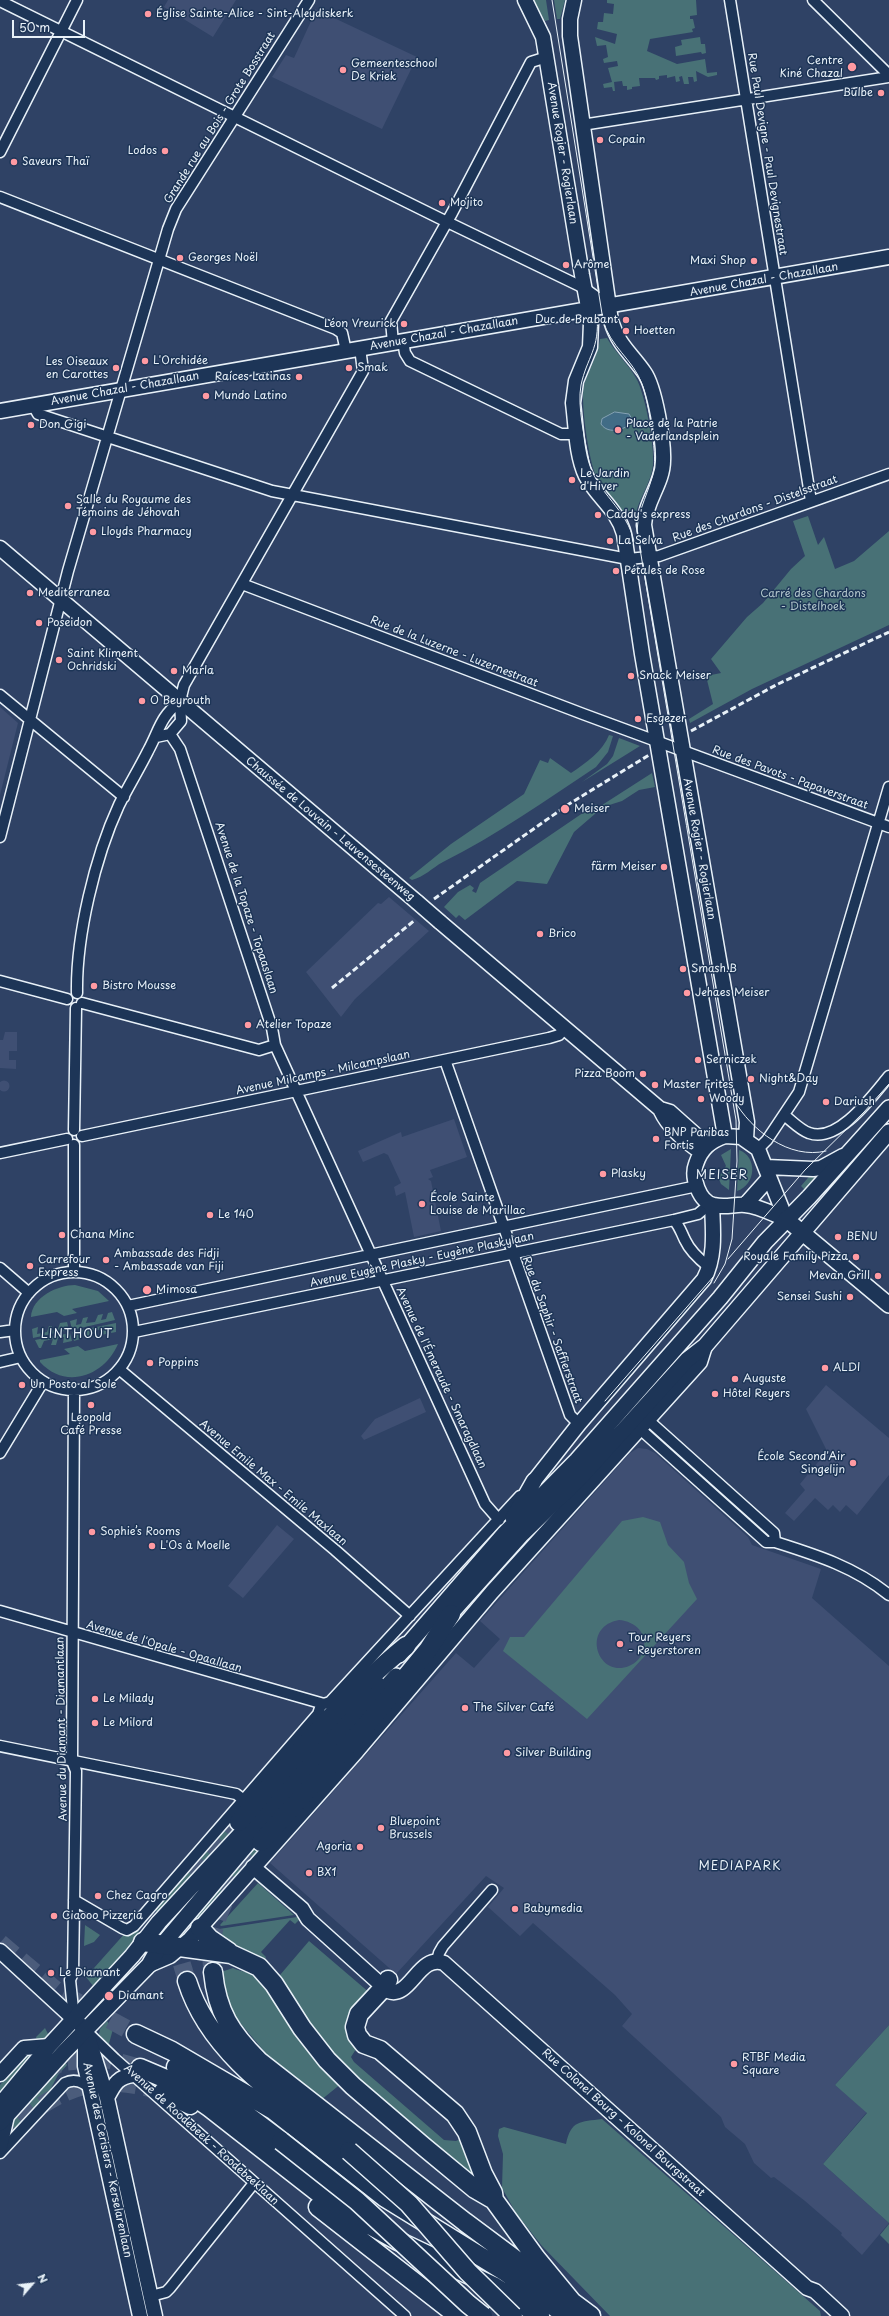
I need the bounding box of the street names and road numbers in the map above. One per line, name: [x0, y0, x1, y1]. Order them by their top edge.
street label: Grande rue au Bois - Grote Bosstraat: [161, 30, 279, 206]
street label: Rue Paul Devigne - Paul Devignestraat: [744, 52, 790, 256]
street label: Avenue Rogier - Rogierlaan: [544, 81, 580, 225]
street label: Avenue Chazal - Chazallaan: [689, 260, 839, 300]
street label: Avenue Chazal - Chazallaan: [369, 314, 519, 354]
street label: Avenue Chazal - Chazallaan: [50, 369, 200, 409]
street label: Rue des Chardons - Distelsstraat: [671, 473, 839, 545]
street label: Rue de la Luzerne - Luzernestraat: [368, 614, 540, 690]
street label: Rue des Pavots - Papaverstraat: [710, 744, 870, 812]
street label: Chaussée de Louvain - Leuvensesteenweg: [243, 754, 417, 904]
street label: Avenue Rogier - Rogierlaan: [680, 777, 718, 921]
street label: Avenue de la Topaze - Topaaslaan: [212, 821, 280, 995]
street label: Avenue Milcamps - Milcampslaan: [235, 1048, 411, 1098]
street label: Avenue Eugène Plasky - Eugène Plaskylaan: [309, 1230, 535, 1290]
street label: Rue du Saphir - Saffierstraat: [519, 1255, 585, 1405]
street label: Avenue de l'Émeraude - Smaragdlaan: [393, 1285, 489, 1471]
street label: Avenue Emile Max - Emile Maxlaan: [197, 1417, 349, 1549]
street label: Avenue de l'Opale - Opaallaan: [85, 1618, 243, 1676]
street label: Avenue du Diamant - Diamantlaan: [54, 1636, 70, 1822]
street label: Rue Colonel Bourg - Kolonel Bourgstraat: [539, 2046, 707, 2200]
street label: Avenue des Cerisiers - Kerselarenlaan: [80, 2061, 134, 2259]
street label: Avenue de Roodebeek - Roodebeeklaan: [121, 2062, 281, 2208]

